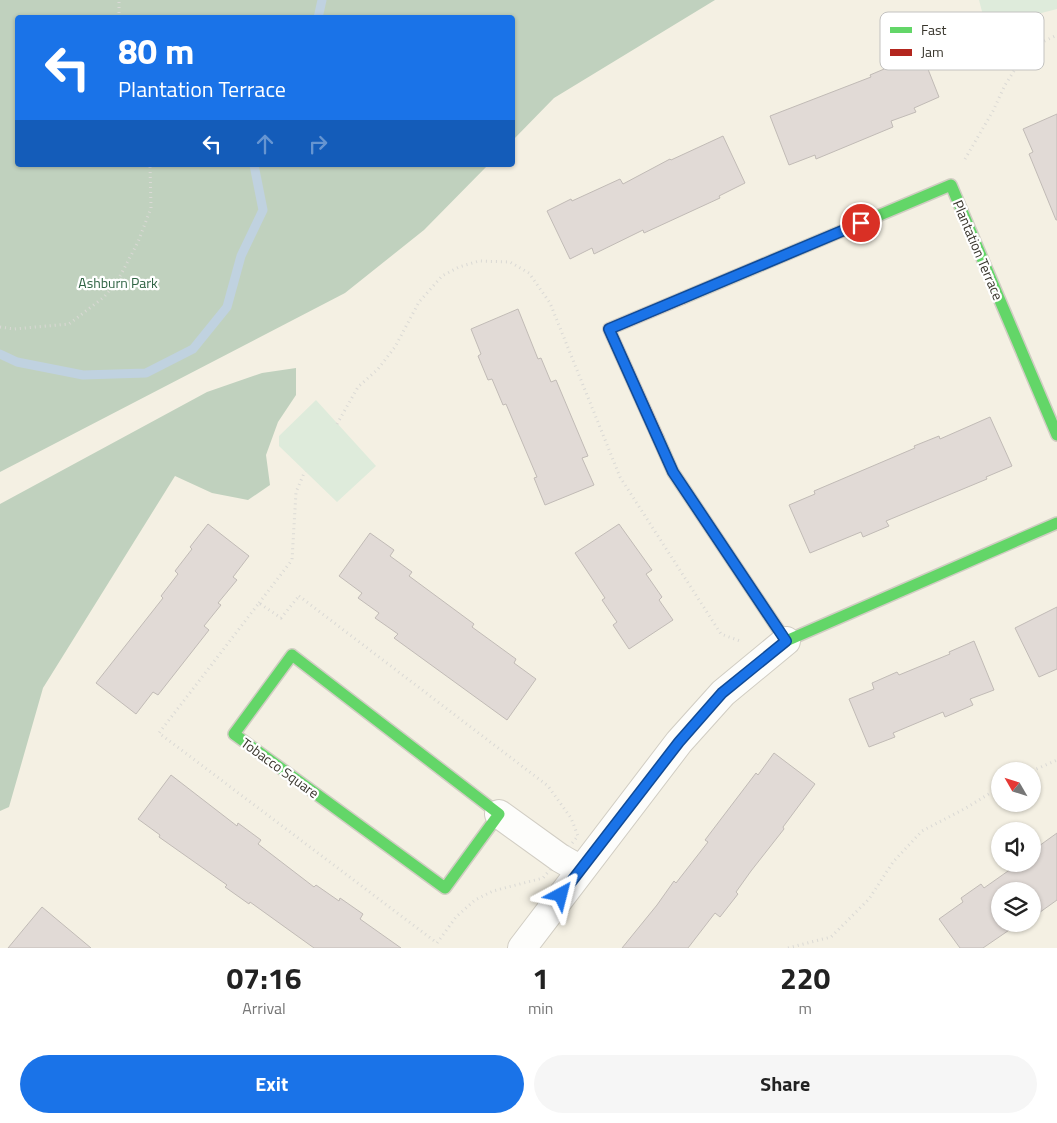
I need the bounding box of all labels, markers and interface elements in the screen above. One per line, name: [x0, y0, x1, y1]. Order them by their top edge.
legend: [880, 12, 1044, 70]
text: Fast: [921, 19, 946, 40]
text: 80 m: [118, 24, 194, 78]
icon: left: [35, 35, 100, 100]
text: Jam: [921, 41, 944, 62]
text: Plantation Terrace: [118, 72, 286, 106]
icon: left: [198, 130, 226, 158]
icon: ahead: [251, 130, 279, 158]
icon: right: [304, 130, 332, 158]
street label: Plantation Terrace: [948, 197, 1009, 303]
pin: [840, 202, 882, 244]
icon: arrive: [847, 209, 875, 237]
park label: Ashburn Park: [78, 272, 158, 293]
street label: Tobacco Square: [237, 732, 323, 803]
north arrow: [991, 762, 1041, 812]
map controls: [991, 762, 1041, 932]
button: sound: [991, 822, 1041, 872]
position arrow: [534, 868, 586, 920]
button: layers: [991, 882, 1041, 932]
text: 07:16: [227, 955, 301, 1001]
text: 1: [532, 955, 549, 1001]
text: 220: [780, 955, 830, 1001]
text: Arrival: [242, 996, 286, 1020]
text: min: [528, 996, 553, 1020]
text: m: [799, 996, 812, 1020]
button: Exit: [20, 1055, 524, 1113]
button: Share: [534, 1055, 1037, 1113]

